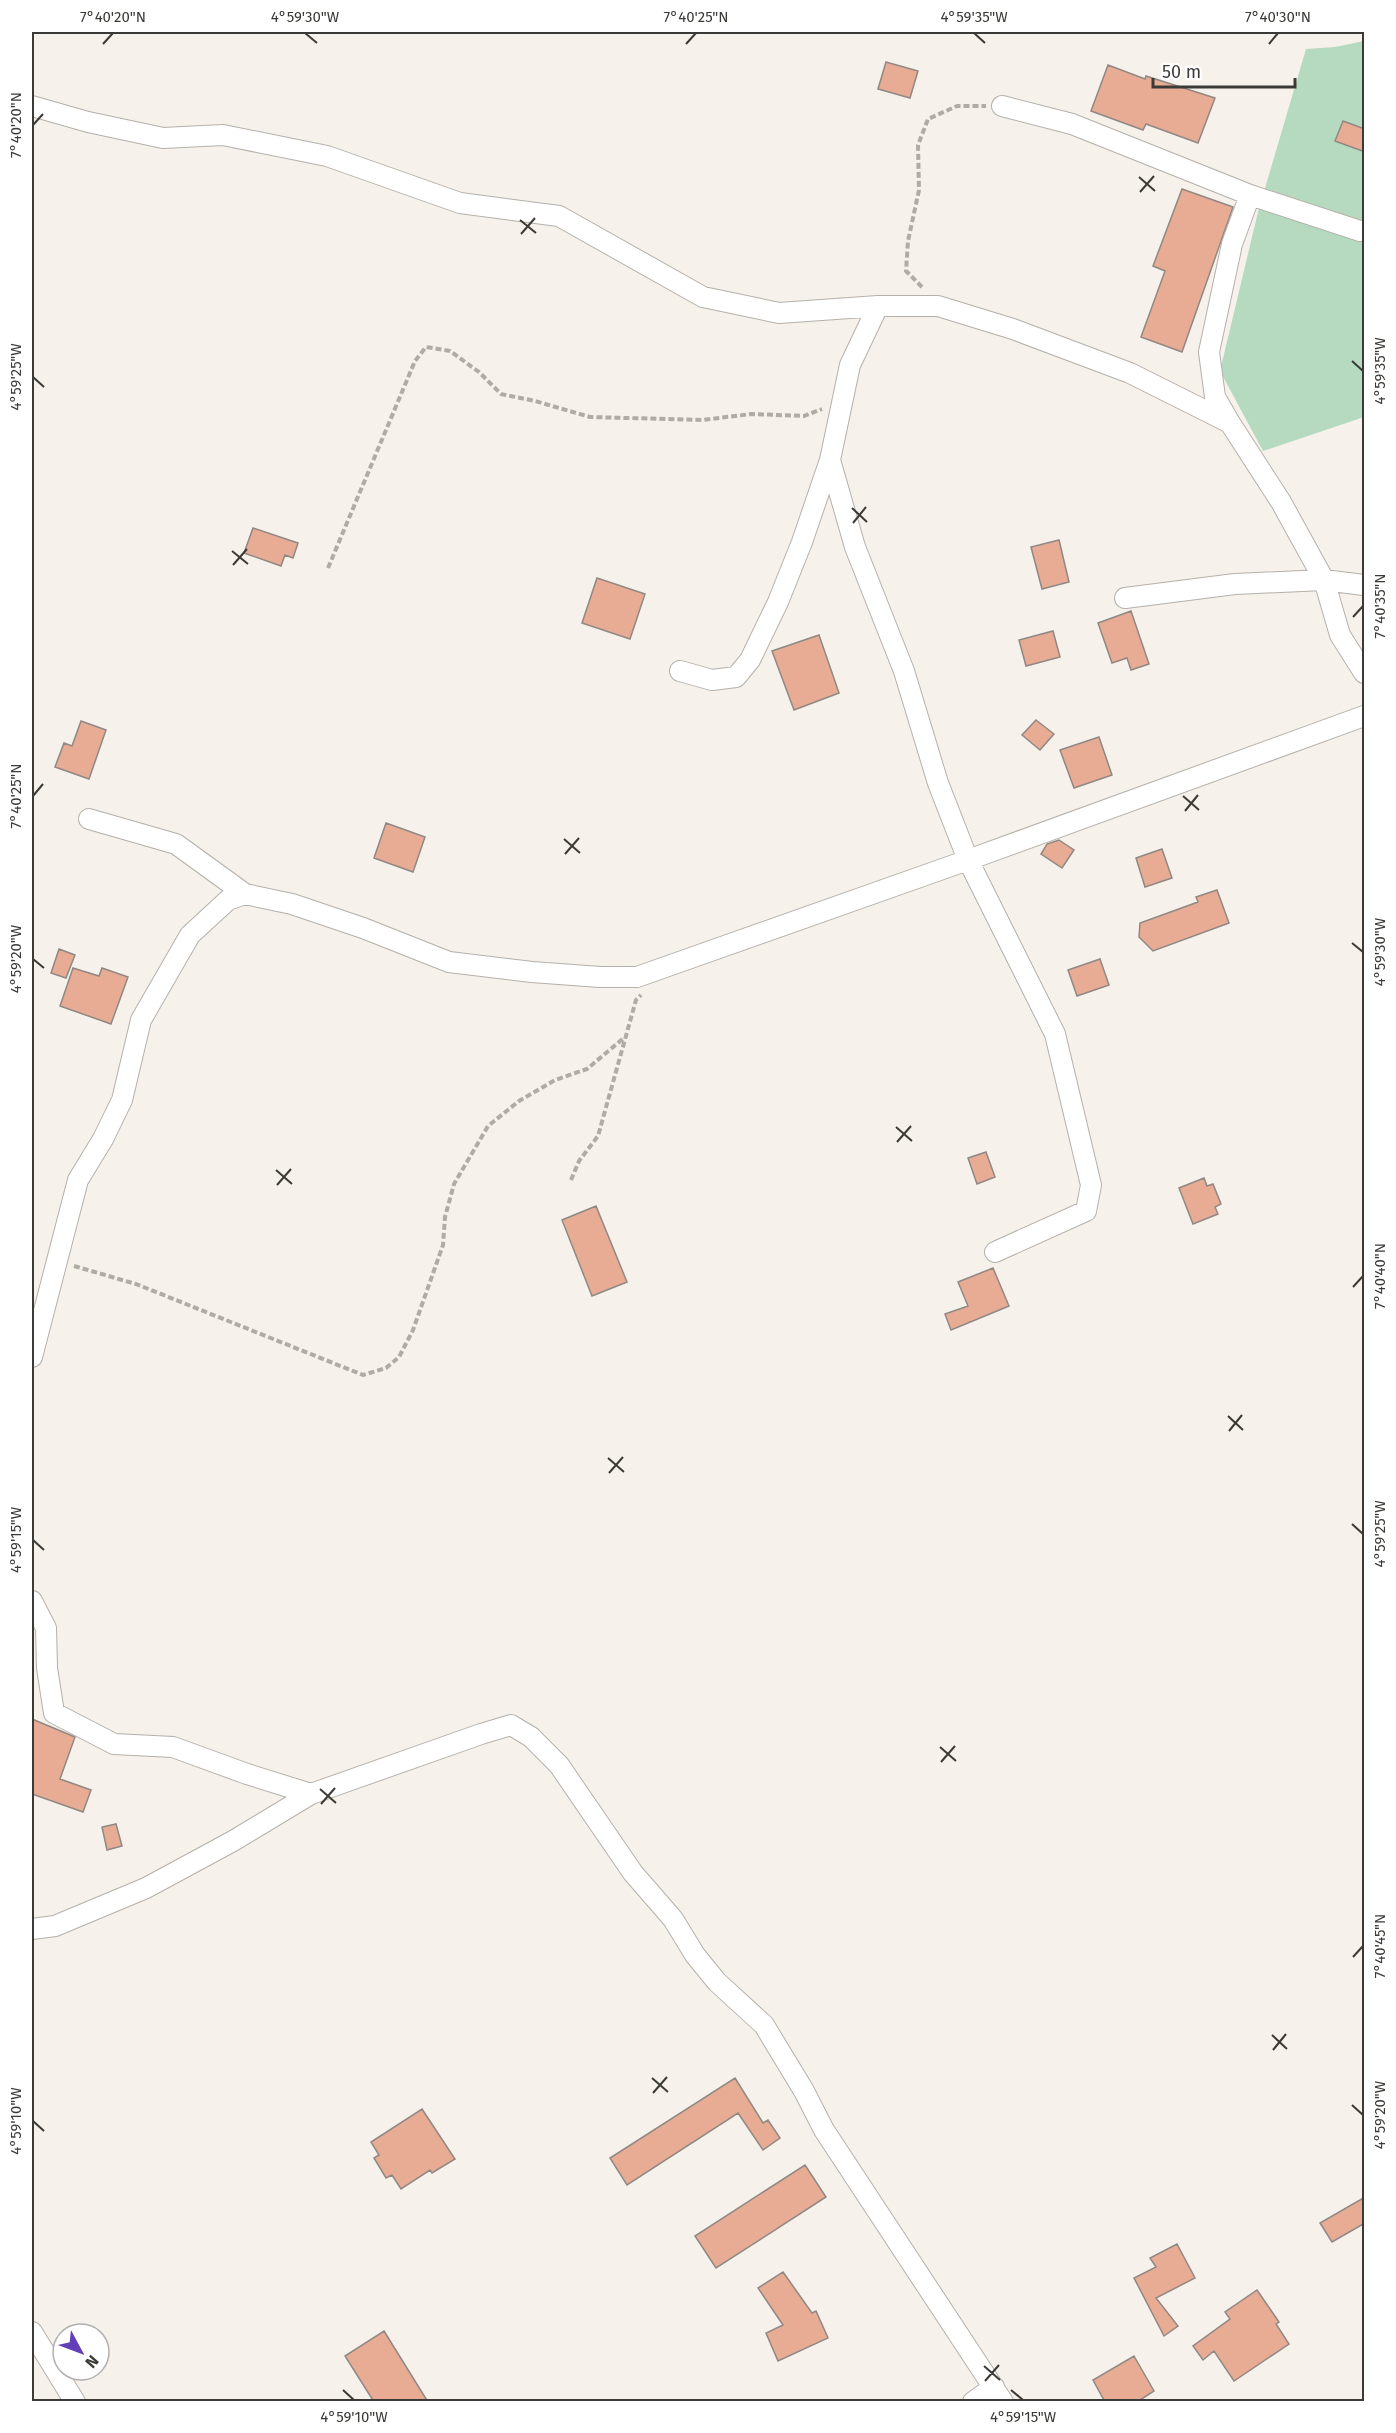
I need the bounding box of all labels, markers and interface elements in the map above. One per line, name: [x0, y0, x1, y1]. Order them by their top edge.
text: 7°40'20"N: [80, 8, 146, 26]
text: 4°59'30"W: [271, 8, 340, 26]
text: 7°40'25"N: [664, 8, 728, 26]
text: 4°59'35"W: [940, 8, 1008, 26]
text: 7°40'30"N: [1245, 8, 1311, 26]
scale bar: [1153, 51, 1296, 89]
text: 50 m: [1162, 61, 1201, 83]
text: 7°40'20"N: [7, 92, 25, 158]
text: 4°59'35"W: [1371, 337, 1389, 405]
text: 4°59'25"W: [7, 343, 25, 411]
text: 7°40'35"N: [1371, 574, 1389, 638]
text: 7°40'25"N: [7, 764, 25, 828]
text: 4°59'30"W: [1371, 917, 1389, 986]
text: 4°59'20"W: [7, 924, 25, 993]
text: 7°40'40"N: [1371, 1243, 1389, 1309]
text: 4°59'25"W: [1371, 1500, 1389, 1568]
text: 4°59'15"W: [7, 1506, 25, 1573]
text: 7°40'45"N: [1371, 1914, 1389, 1978]
text: 4°59'20"W: [1371, 2080, 1389, 2149]
text: 4°59'10"W: [7, 2087, 25, 2155]
north arrow: [51, 2322, 111, 2382]
text: N: [81, 2351, 103, 2372]
text: 4°59'10"W: [320, 2408, 388, 2426]
text: 4°59'15"W: [990, 2408, 1057, 2426]

